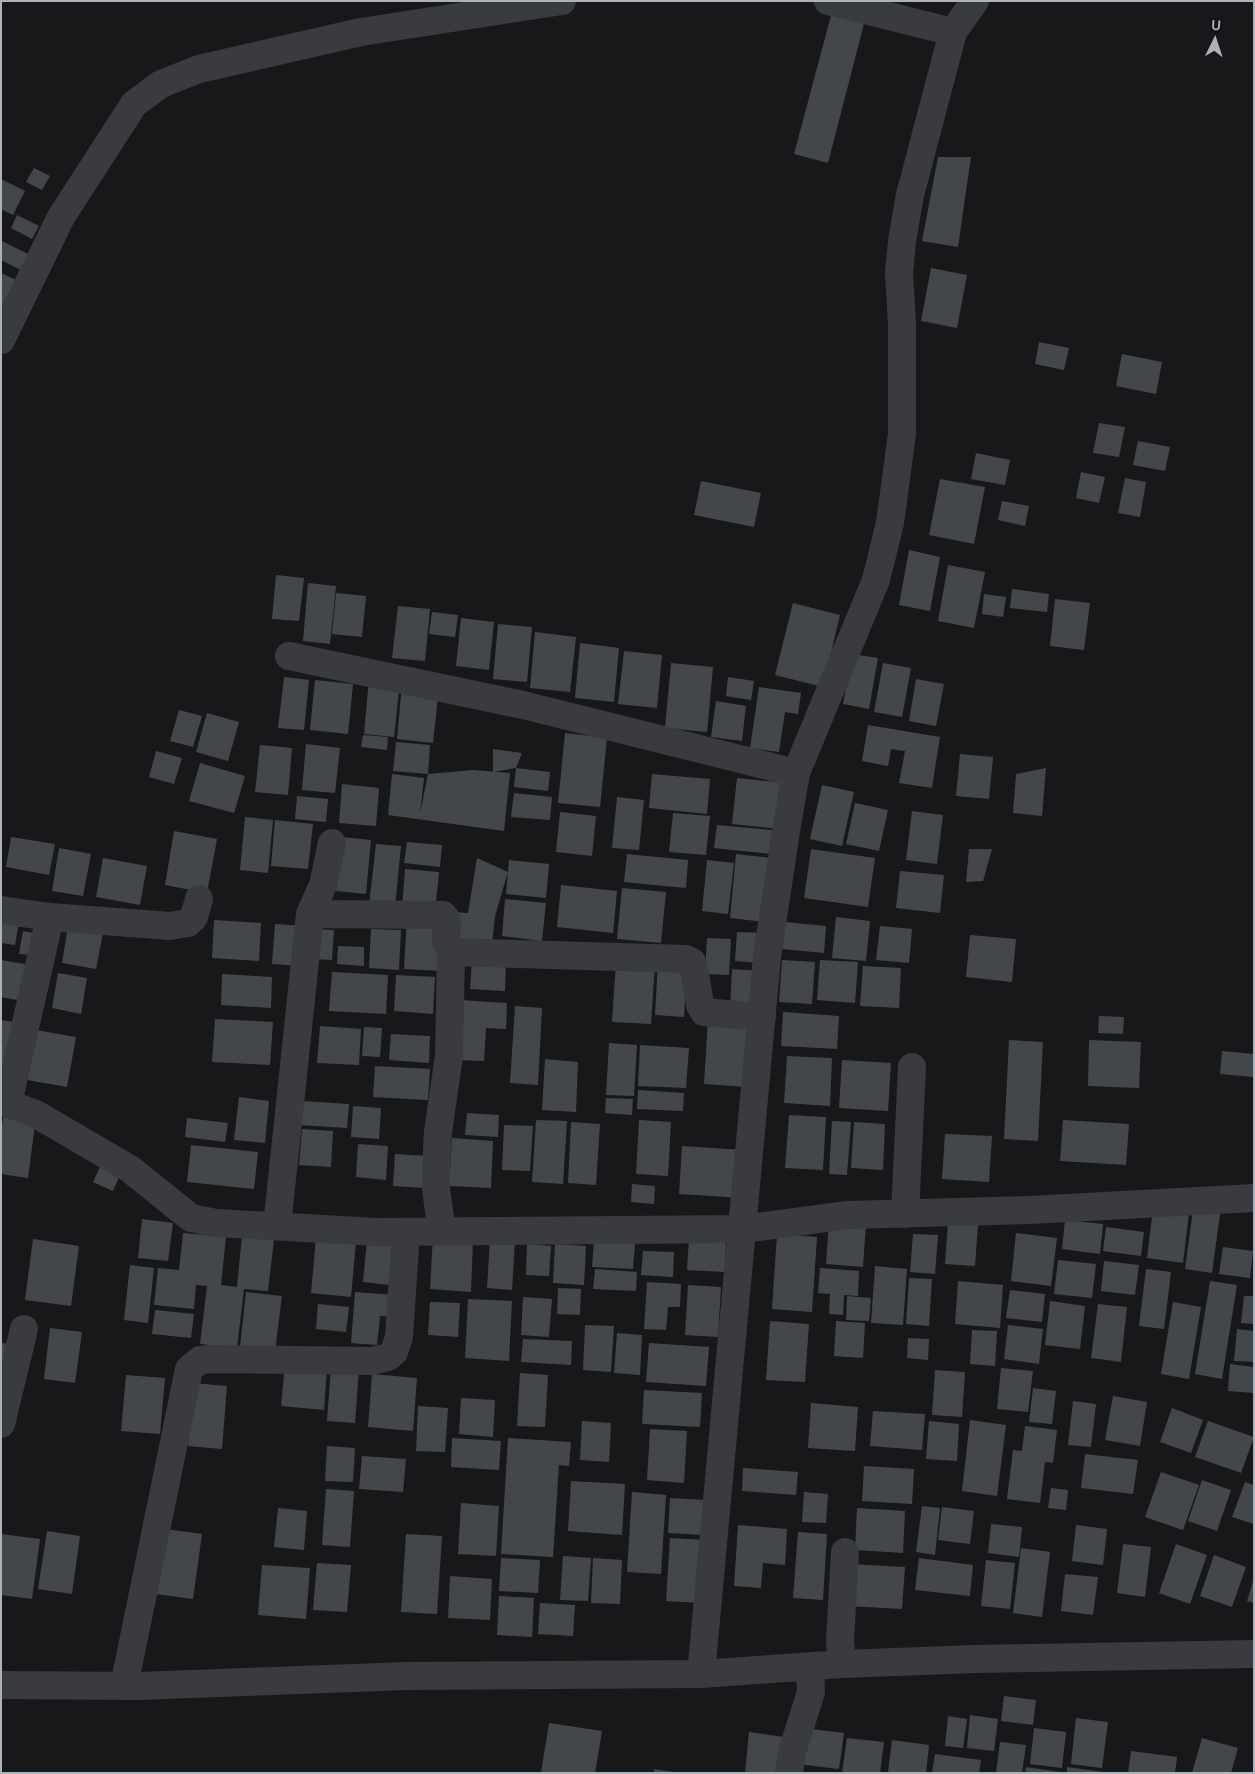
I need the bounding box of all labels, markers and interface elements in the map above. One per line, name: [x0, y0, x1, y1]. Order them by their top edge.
north arrow: [1190, 15, 1240, 65]
text: U: [1211, 16, 1221, 34]

